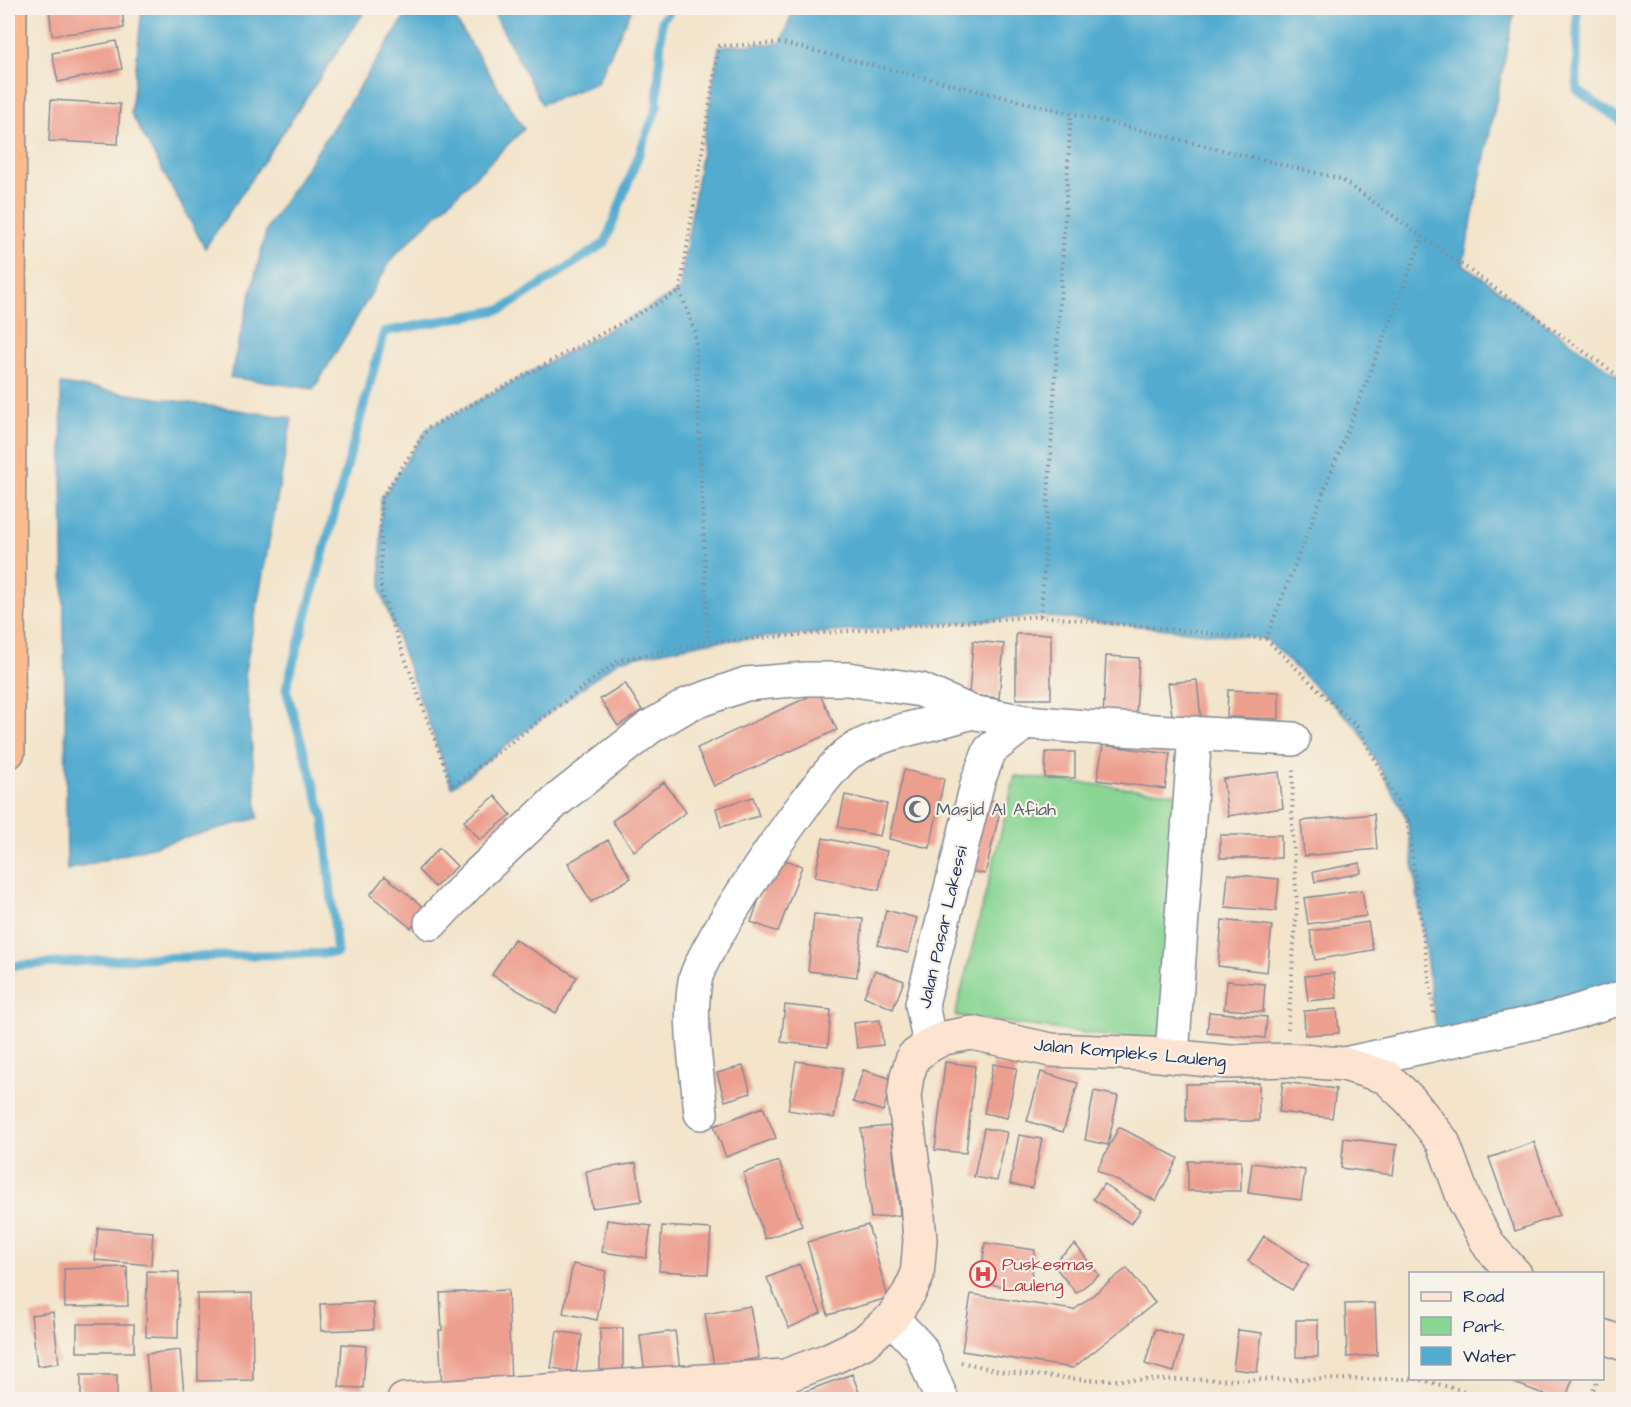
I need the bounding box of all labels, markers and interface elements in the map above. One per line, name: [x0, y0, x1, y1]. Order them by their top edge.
mosque icon: Masjid Al Afiah: [902, 794, 932, 824]
place label: Masjid Al Afiah: [936, 797, 1056, 822]
street label: Jalan Pasar Lakessi: [912, 843, 974, 1011]
street label: Jalan Kompleks Lauleng: [1032, 1032, 1227, 1075]
place label: Puskesmas Lauleng: [1002, 1252, 1094, 1299]
hospital icon: Puskesmas Lauleng: [968, 1259, 998, 1289]
legend: [1409, 1272, 1604, 1380]
text: Road: [1463, 1284, 1504, 1309]
text: Park: [1463, 1314, 1505, 1339]
text: Water: [1463, 1344, 1516, 1369]

